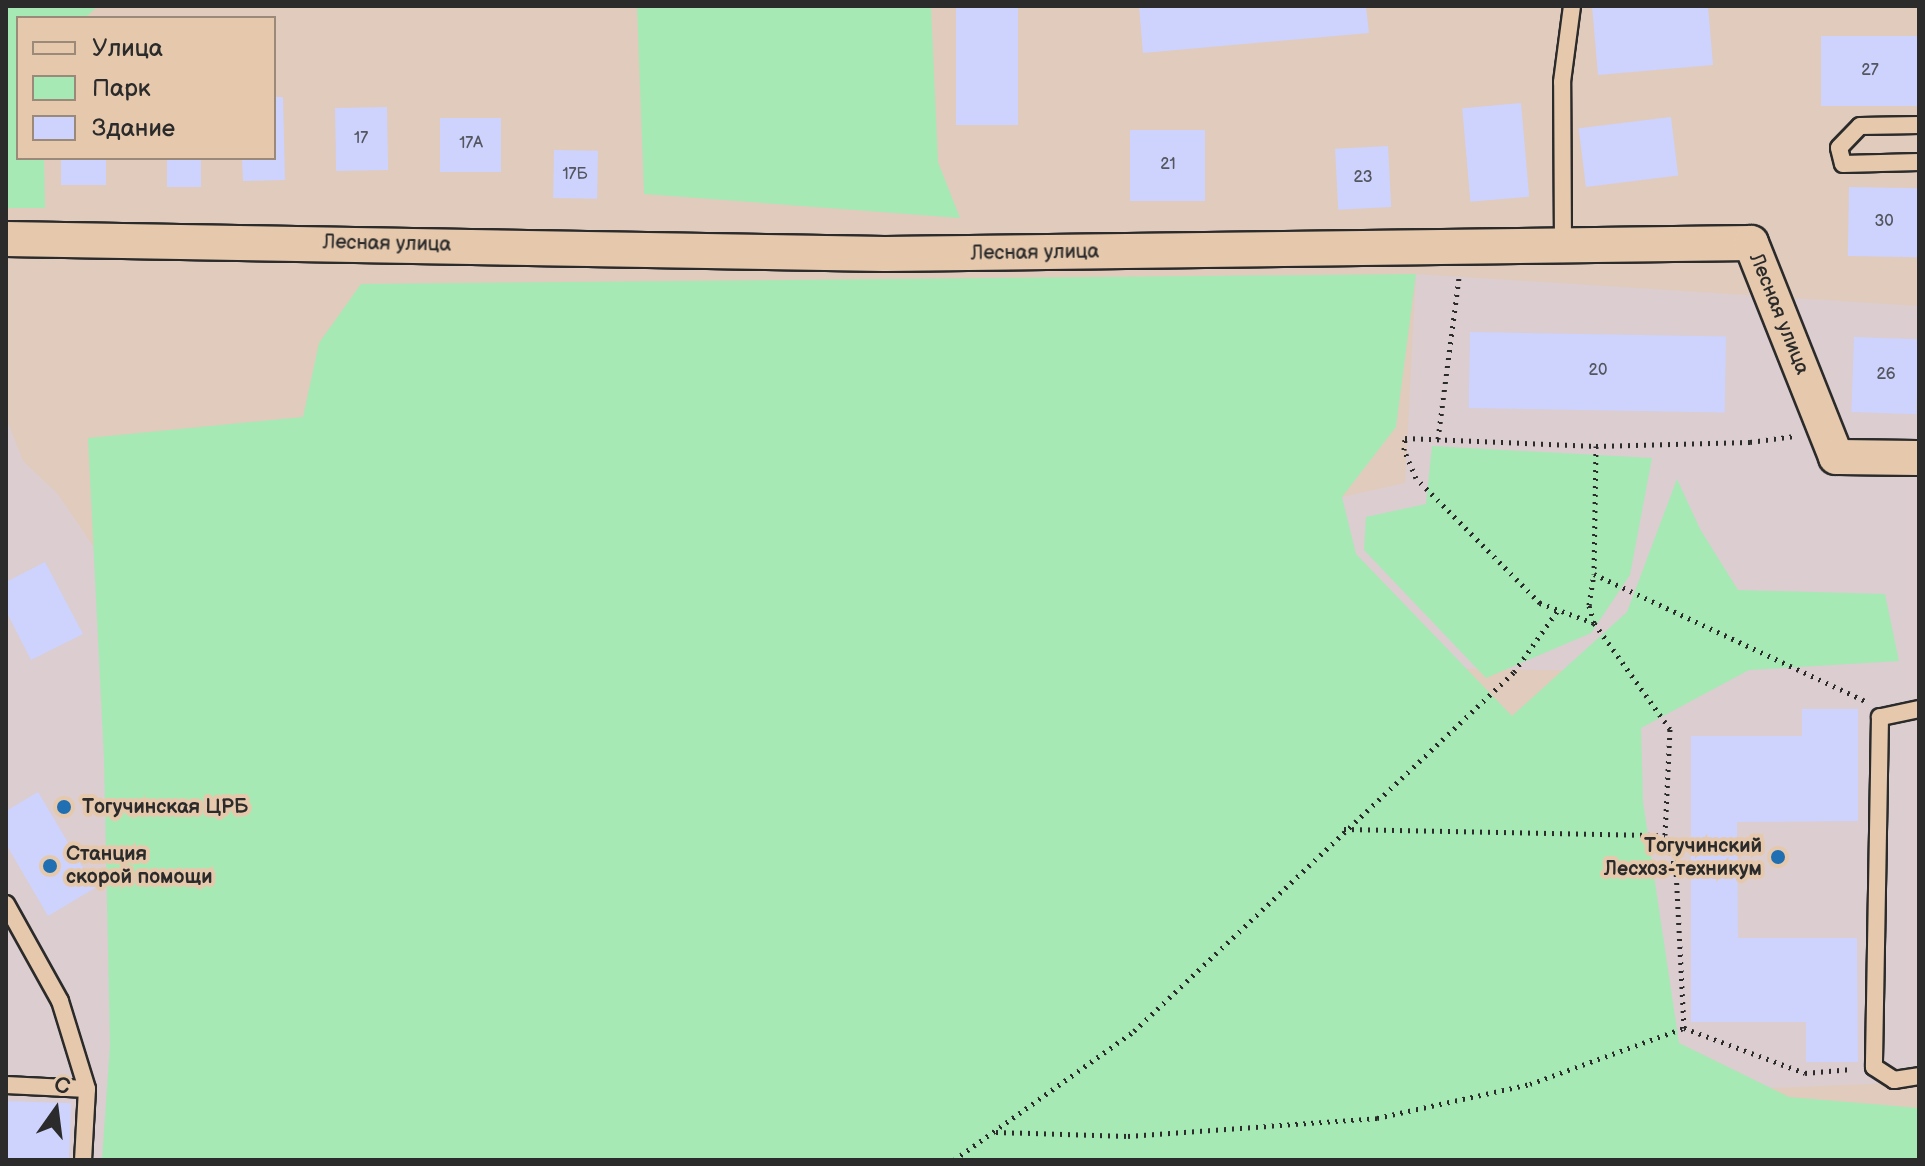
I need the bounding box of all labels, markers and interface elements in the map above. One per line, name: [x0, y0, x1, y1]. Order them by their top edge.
legend: [16, 16, 276, 160]
text: Улица: [92, 34, 163, 63]
house number: 27: [1861, 61, 1879, 81]
text: Парк: [92, 74, 150, 103]
text: Здание: [92, 114, 175, 143]
house number: 17: [354, 129, 368, 149]
house number: 17А: [459, 134, 483, 154]
house number: 21: [1160, 155, 1176, 175]
house number: 17Б: [562, 165, 588, 185]
house number: 23: [1354, 168, 1372, 188]
house number: 30: [1874, 212, 1894, 232]
street label: Лесная улица: [322, 231, 452, 257]
street label: Лесная улица: [970, 240, 1100, 266]
street label: Лесная улица: [1744, 250, 1814, 378]
house number: 20: [1589, 361, 1607, 381]
house number: 26: [1876, 365, 1896, 385]
place label: Тогучинская ЦРБ: [82, 795, 248, 819]
marker: Тогучинская ЦРБ: [53, 796, 75, 818]
place label: Тогучинский Лесхоз-техникум: [1604, 834, 1762, 881]
place label: Станция скорой помощи: [66, 842, 212, 889]
marker: Тогучинский Лесхоз-техникум: [1769, 848, 1787, 866]
marker: Станция скорой помощи: [41, 857, 59, 875]
north arrow: [16, 1070, 96, 1150]
text: С: [51, 1071, 73, 1101]

